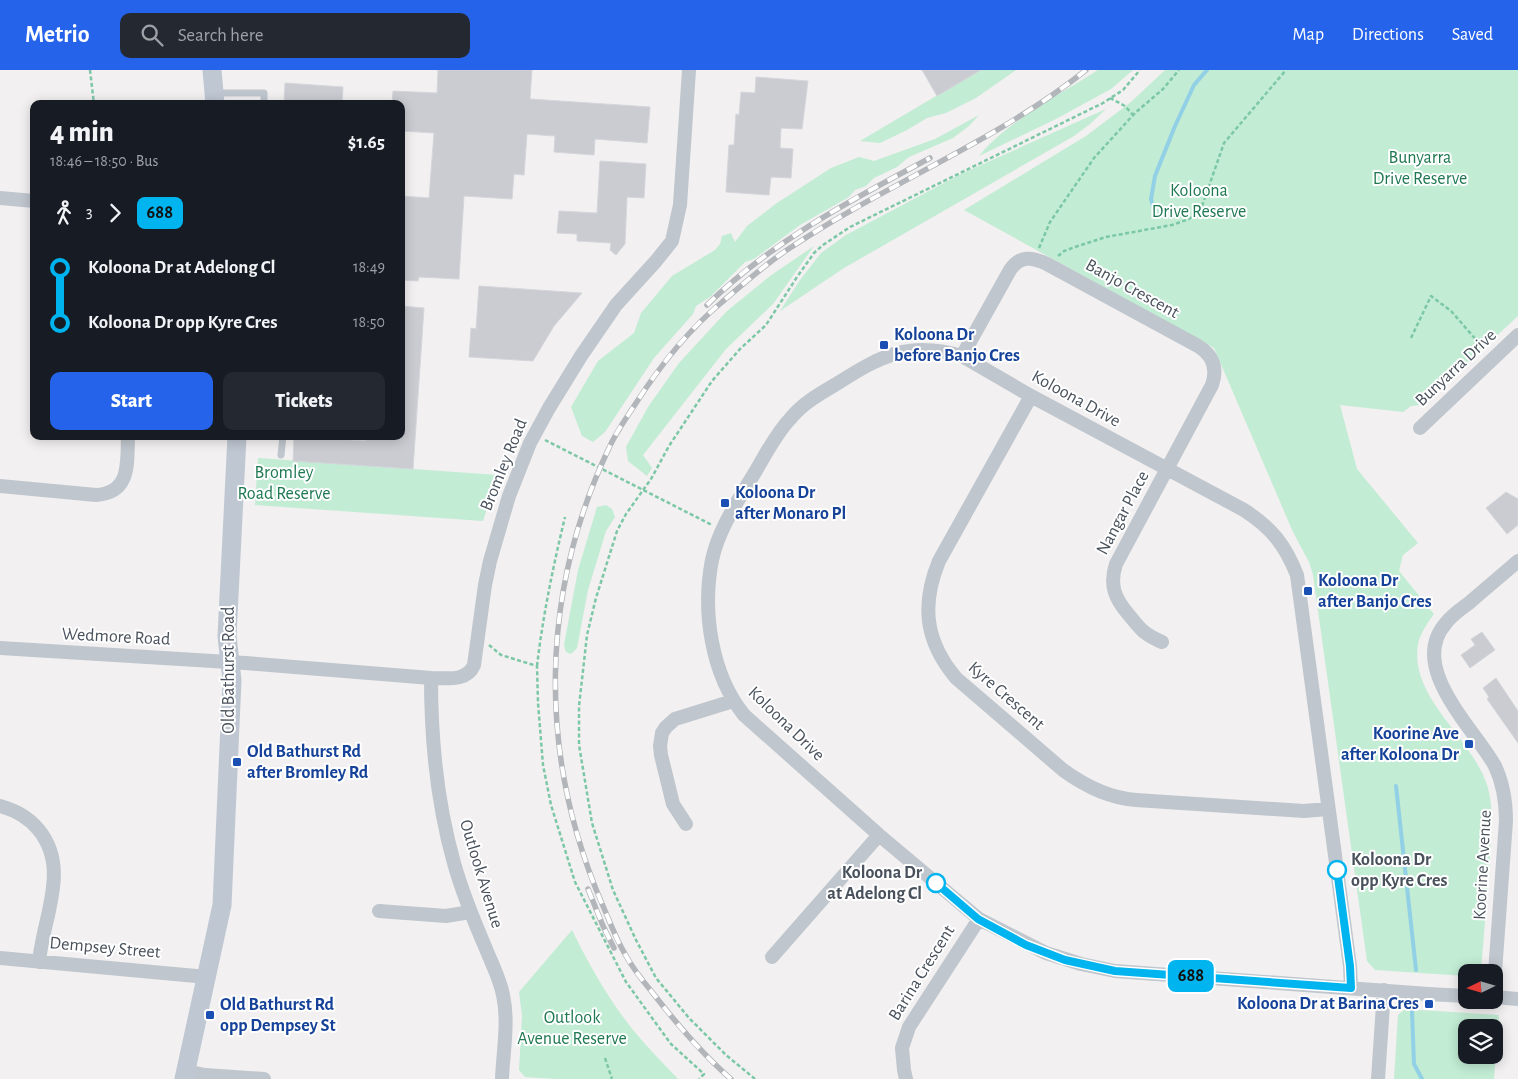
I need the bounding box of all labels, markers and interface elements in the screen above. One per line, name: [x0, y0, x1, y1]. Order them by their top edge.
search box: [120, 13, 470, 58]
icon: search: [138, 21, 166, 49]
text: Metrio: [25, 23, 90, 47]
text: Search here: [178, 26, 264, 45]
text: Map: [1293, 26, 1324, 44]
text: Directions: [1352, 26, 1424, 44]
text: Saved: [1452, 26, 1493, 44]
text: 4 min: [50, 119, 114, 147]
text: $1.65: [348, 133, 385, 152]
park label: Bunyarra Drive Reserve: [1373, 149, 1467, 188]
text: 18:46 – 18:50 · Bus: [50, 153, 158, 169]
park label: Koloona Drive Reserve: [1152, 182, 1246, 221]
icon: walk: [50, 199, 78, 227]
icon: forward: [101, 199, 129, 227]
text: 3: [86, 204, 93, 220]
text: 688: [147, 204, 173, 222]
street label: Banjo Crescent: [1082, 256, 1182, 322]
text: Koloona Dr at Adelong Cl: [88, 258, 276, 277]
text: 18:49: [353, 259, 385, 275]
text: Koloona Dr opp Kyre Cres: [88, 313, 277, 332]
text: 18:50: [353, 314, 385, 330]
place label: Koloona Dr before Banjo Cres: [894, 326, 1020, 365]
street label: Bunyarra Drive: [1412, 326, 1500, 410]
marker: Koloona Dr before Banjo Cres: [878, 339, 890, 351]
street label: Koloona Drive: [1029, 367, 1123, 431]
button: Start: [50, 372, 213, 430]
button: Tickets: [223, 372, 385, 430]
street label: Bromley Road: [477, 416, 531, 514]
park label: Bromley Road Reserve: [237, 464, 331, 503]
street label: Nangar Place: [1093, 468, 1153, 558]
place label: Koloona Dr after Monaro Pl: [735, 484, 846, 523]
marker: Koloona Dr after Monaro Pl: [719, 497, 731, 509]
place label: Koloona Dr after Banjo Cres: [1318, 572, 1432, 611]
marker: Koloona Dr after Banjo Cres: [1302, 585, 1314, 597]
street label: Old Bathurst Road: [220, 606, 238, 734]
street label: Wedmore Road: [61, 625, 171, 649]
street label: Kyre Crescent: [965, 658, 1048, 734]
street label: Koloona Drive: [744, 683, 828, 765]
place label: Koorine Ave after Koloona Dr: [1341, 725, 1460, 764]
marker: Koorine Ave after Koloona Dr: [1463, 738, 1475, 750]
place label: Old Bathurst Rd after Bromley Rd: [247, 743, 369, 782]
marker: Old Bathurst Rd after Bromley Rd: [231, 756, 243, 768]
street label: Koorine Avenue: [1471, 810, 1495, 920]
street label: Outlook Avenue: [456, 818, 506, 930]
place label: Koloona Dr opp Kyre Cres: [1351, 851, 1448, 890]
marker: Koloona Dr opp Kyre Cres: [1327, 860, 1347, 880]
place label: Koloona Dr at Adelong Cl: [827, 864, 923, 903]
marker: Koloona Dr at Adelong Cl: [926, 873, 946, 893]
street label: Barina Crescent: [886, 922, 959, 1024]
street label: Dempsey Street: [49, 934, 162, 962]
line badge: 688: [1162, 960, 1220, 992]
north arrow: [1458, 964, 1502, 1009]
map controls: [1458, 964, 1503, 1064]
text: 688: [1178, 967, 1204, 985]
place label: Koloona Dr at Barina Cres: [1237, 995, 1419, 1013]
place label: Old Bathurst Rd opp Dempsey St: [220, 996, 336, 1035]
marker: Koloona Dr at Barina Cres: [1423, 998, 1435, 1010]
marker: Old Bathurst Rd opp Dempsey St: [204, 1009, 216, 1021]
park label: Outlook Avenue Reserve: [517, 1009, 627, 1048]
button: layers: [1458, 1019, 1503, 1064]

